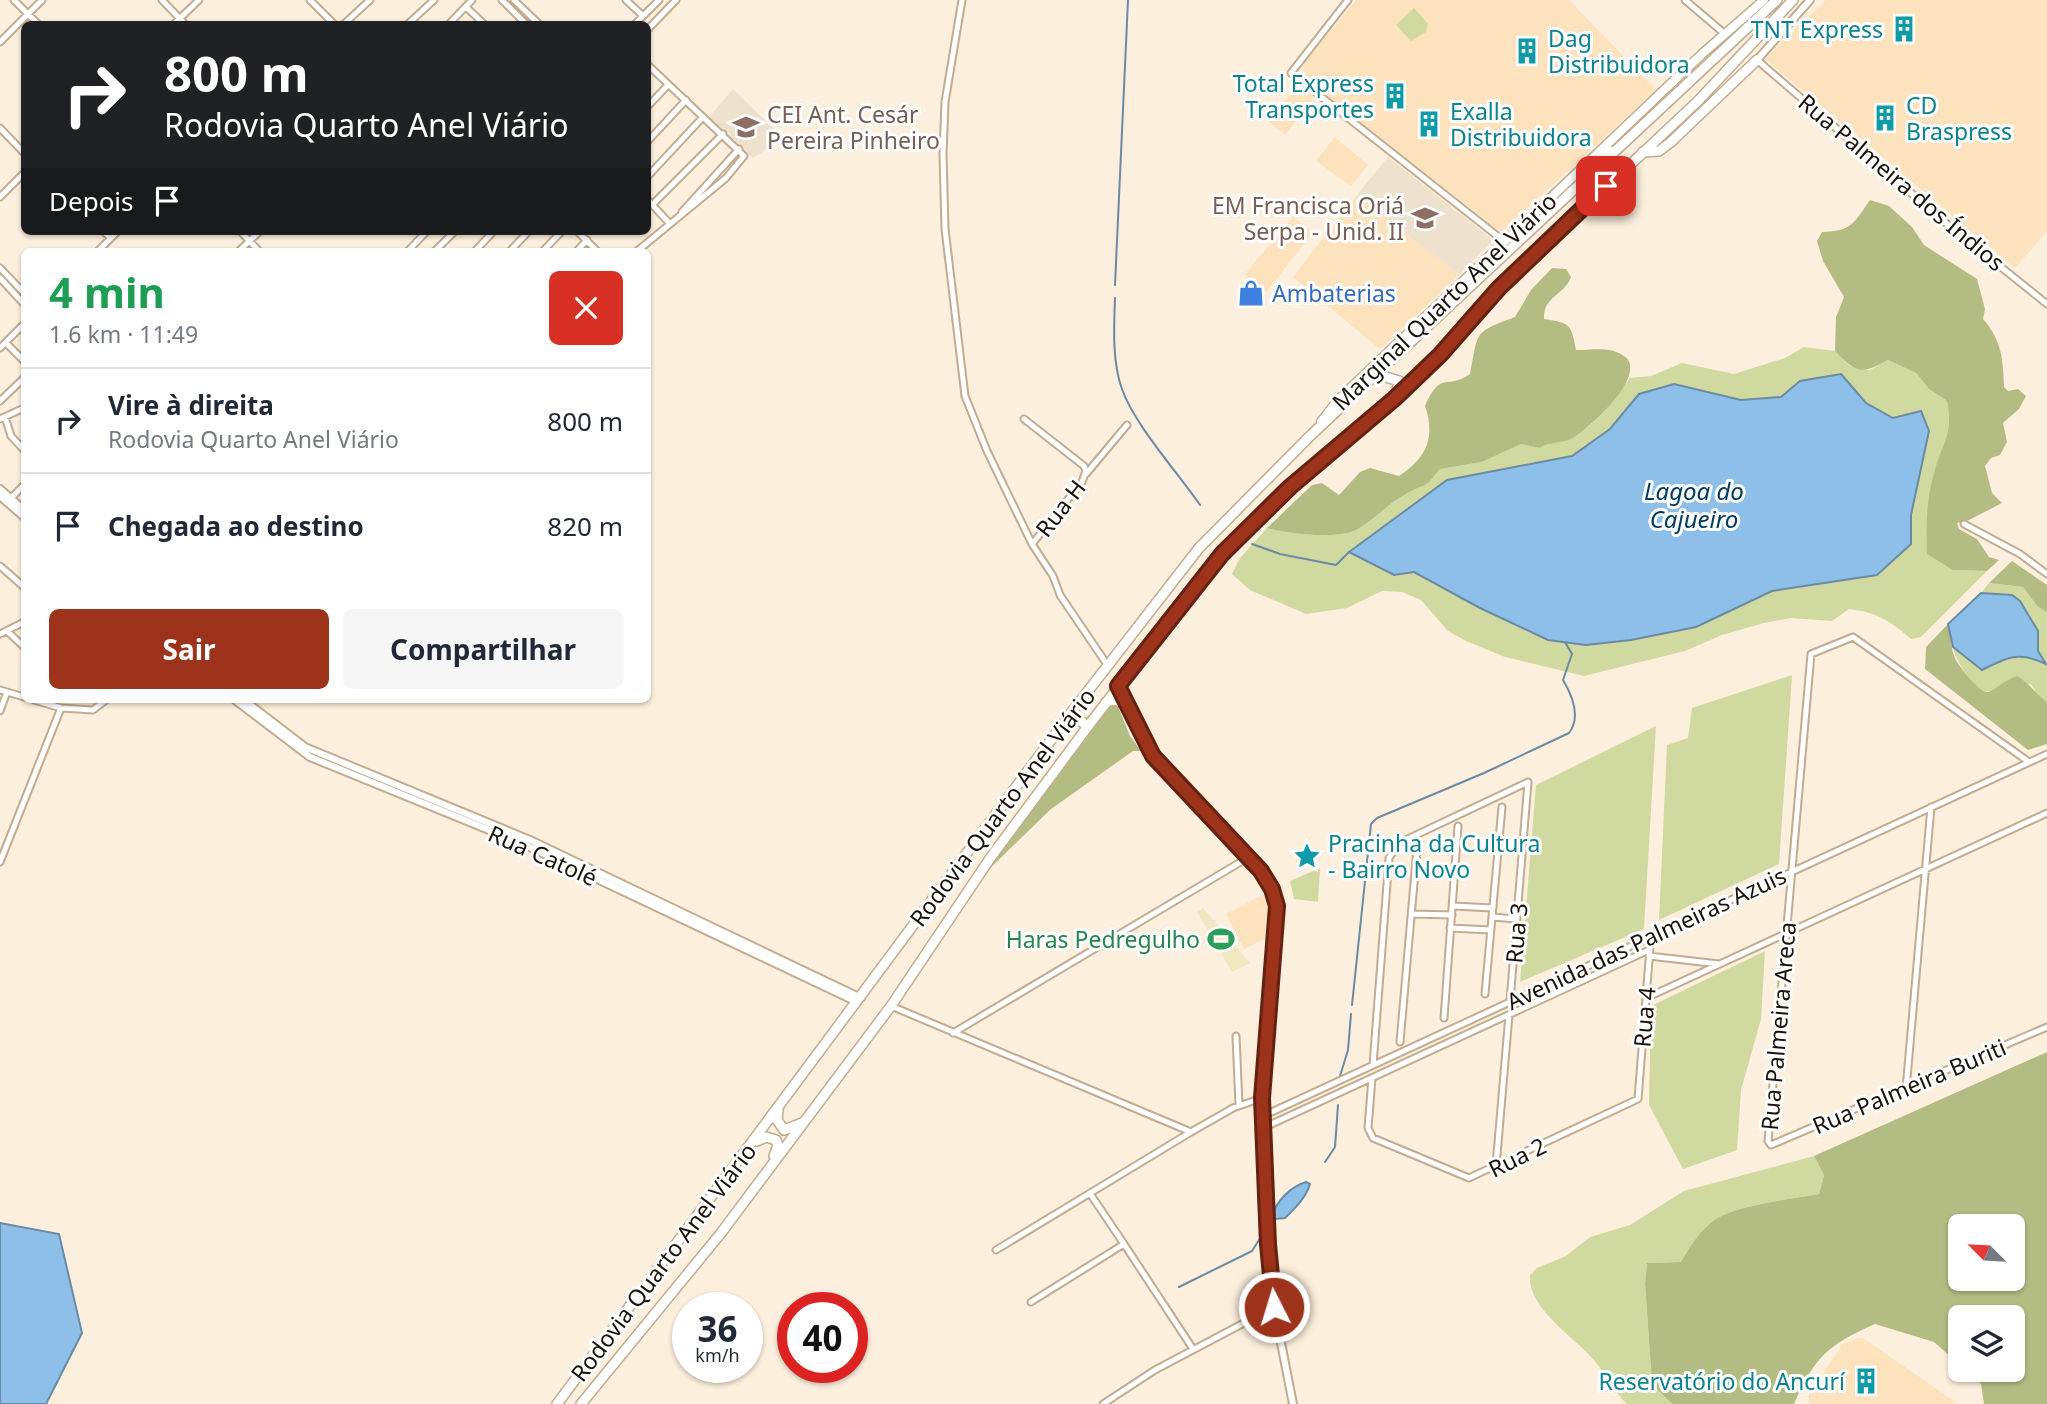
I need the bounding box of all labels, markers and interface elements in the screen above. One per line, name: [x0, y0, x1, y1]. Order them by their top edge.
place label: TNT Express: [1751, 13, 1883, 45]
building icon: TNT Express: [1889, 14, 1919, 44]
place label: Dag Distribuidora: [1548, 22, 1690, 80]
building icon: Dag Distribuidora: [1512, 36, 1542, 66]
text: 800 m: [164, 40, 309, 106]
icon: right: [49, 49, 140, 140]
place label: Total Express Transportes: [1233, 67, 1374, 125]
building icon: Total Express Transportes: [1380, 81, 1410, 111]
street label: Rua Palmeira dos Índios: [1792, 86, 2012, 278]
place label: CD Braspress: [1906, 89, 2012, 147]
place label: Exalla Distribuidora: [1450, 95, 1592, 153]
place label: CEI Ant. Cesár Pereira Pinheiro: [767, 98, 940, 156]
text: Rodovia Quarto Anel Viário: [164, 103, 569, 146]
building icon: CD Braspress: [1870, 103, 1900, 133]
building icon: Exalla Distribuidora: [1414, 109, 1444, 139]
school or university icon: CEI Ant. Cesár Pereira Pinheiro: [731, 112, 761, 142]
pin: [1576, 156, 1636, 216]
icon: arrive: [1587, 167, 1625, 205]
icon: arrive: [148, 182, 186, 220]
text: Depois: [49, 183, 134, 219]
street label: Marginal Quarto Anel Viário: [1325, 185, 1563, 417]
place label: EM Francisca Oriá Serpa - Unid. II: [1212, 189, 1404, 247]
school or university icon: EM Francisca Oriá Serpa - Unid. II: [1410, 203, 1440, 233]
text: 4 min: [49, 263, 165, 320]
button: close: [549, 271, 623, 345]
place label: Ambaterias: [1272, 277, 1396, 309]
shop icon: Ambaterias: [1236, 278, 1266, 308]
text: 1.6 km · 11:49: [49, 318, 198, 350]
text: Vire à direita: [108, 387, 274, 423]
icon: right: [49, 402, 87, 440]
text: 800 m: [547, 403, 623, 439]
text: Rodovia Quarto Anel Viário: [108, 423, 399, 455]
street label: Rua H: [1028, 473, 1092, 543]
water label: Lagoa do Cajueiro: [1644, 474, 1744, 535]
icon: arrive: [49, 507, 87, 545]
text: Chegada ao destino: [108, 508, 364, 544]
text: 820 m: [547, 508, 623, 544]
button: Sair: [49, 609, 329, 689]
button: Compartilhar: [343, 609, 623, 689]
street label: Rodovia Quarto Anel Viário: [902, 681, 1102, 933]
street label: Rua Catolé: [484, 817, 602, 893]
place label: Pracinha da Cultura - Bairro Novo: [1328, 827, 1540, 885]
place icon: Pracinha da Cultura - Bairro Novo: [1292, 841, 1322, 871]
street label: Avenida das Palmeiras Azuis: [1501, 859, 1791, 1017]
street label: Rua 3: [1497, 901, 1535, 965]
street label: Rua Palmeira Areca: [1753, 920, 1803, 1132]
place label: Haras Pedregulho: [1006, 923, 1200, 955]
sports icon: Haras Pedregulho: [1206, 924, 1236, 954]
street label: Rua 4: [1625, 985, 1663, 1049]
street label: Rua Palmeira Buriti: [1807, 1031, 2011, 1141]
street label: Rua 2: [1483, 1129, 1551, 1185]
street label: Rodovia Quarto Anel Viário: [563, 1136, 763, 1388]
north arrow: [1948, 1214, 2025, 1292]
map controls: [1948, 1214, 2025, 1382]
position arrow: [1237, 1270, 1311, 1344]
speed limit sign: 40: [777, 1292, 868, 1383]
text: 36: [697, 1305, 738, 1352]
button: layers: [1948, 1305, 2025, 1382]
text: km/h: [695, 1343, 740, 1367]
place label: Reservatório do Ancurí: [1598, 1365, 1846, 1397]
building icon: Reservatório do Ancurí: [1851, 1366, 1881, 1396]

